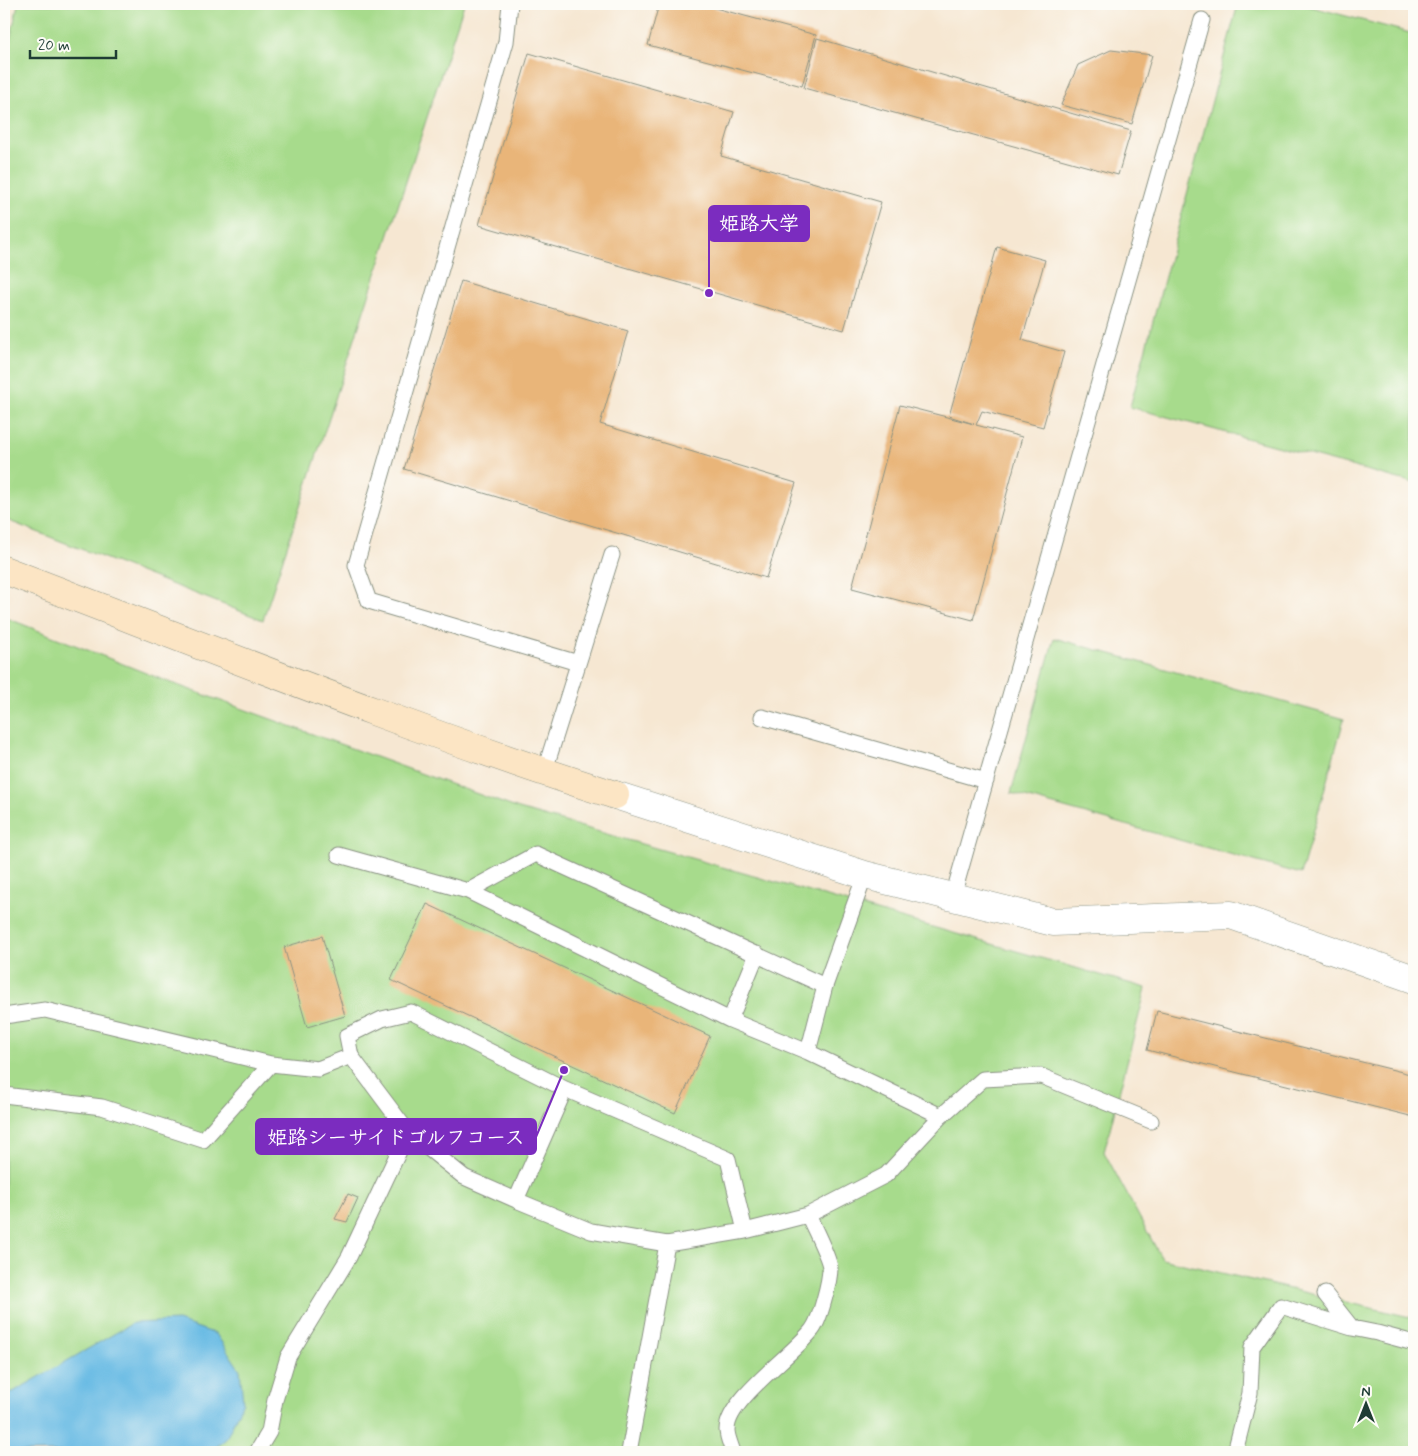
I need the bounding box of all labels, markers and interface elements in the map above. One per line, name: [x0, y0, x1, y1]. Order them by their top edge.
scale bar: [30, 28, 116, 60]
text: 20 m: [38, 36, 70, 56]
callout: 姫路大学: [709, 206, 809, 241]
text: 姫路大学: [719, 211, 799, 238]
callout: 姫路シーサイドゴルフコース: [256, 1119, 536, 1154]
text: 姫路シーサイドゴルフコース: [267, 1125, 525, 1152]
north arrow: [1340, 1378, 1390, 1428]
text: N: [1361, 1383, 1371, 1401]

